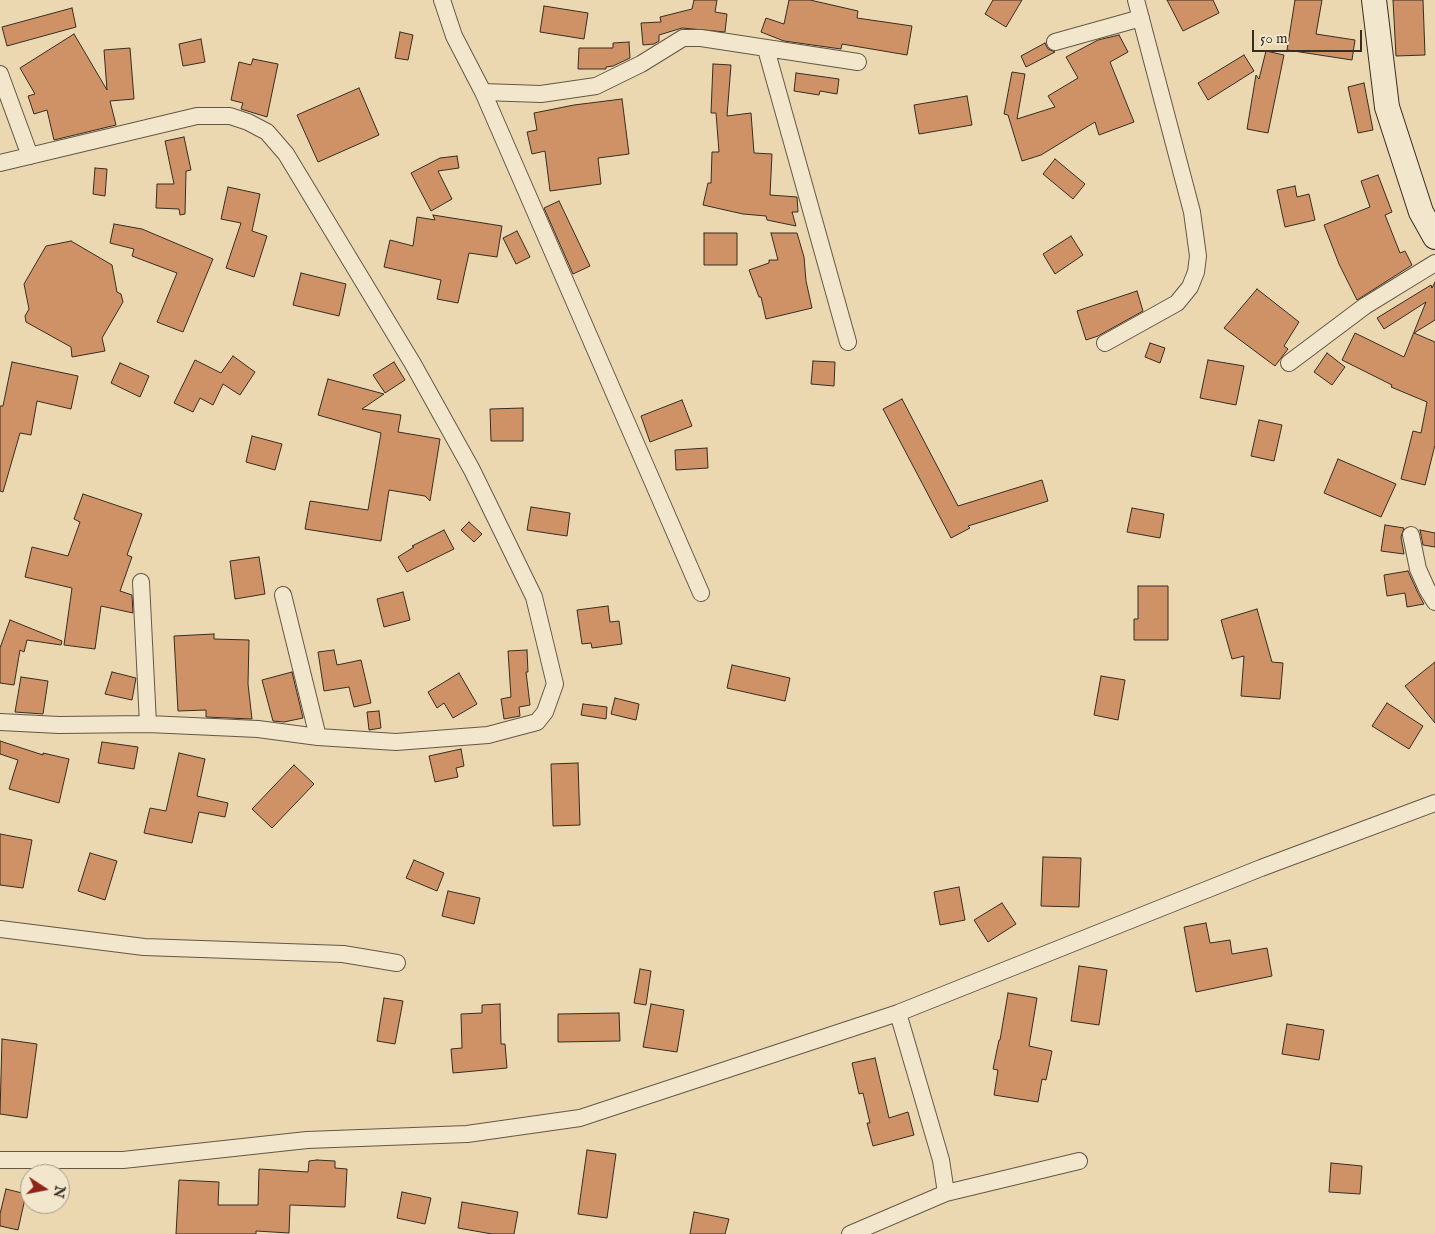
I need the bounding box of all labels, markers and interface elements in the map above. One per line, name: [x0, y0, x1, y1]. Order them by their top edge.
scale bar: [1255, 20, 1365, 52]
text: 50 m: [1260, 29, 1288, 48]
north arrow: [20, 1164, 70, 1214]
text: N: [49, 1184, 69, 1199]

